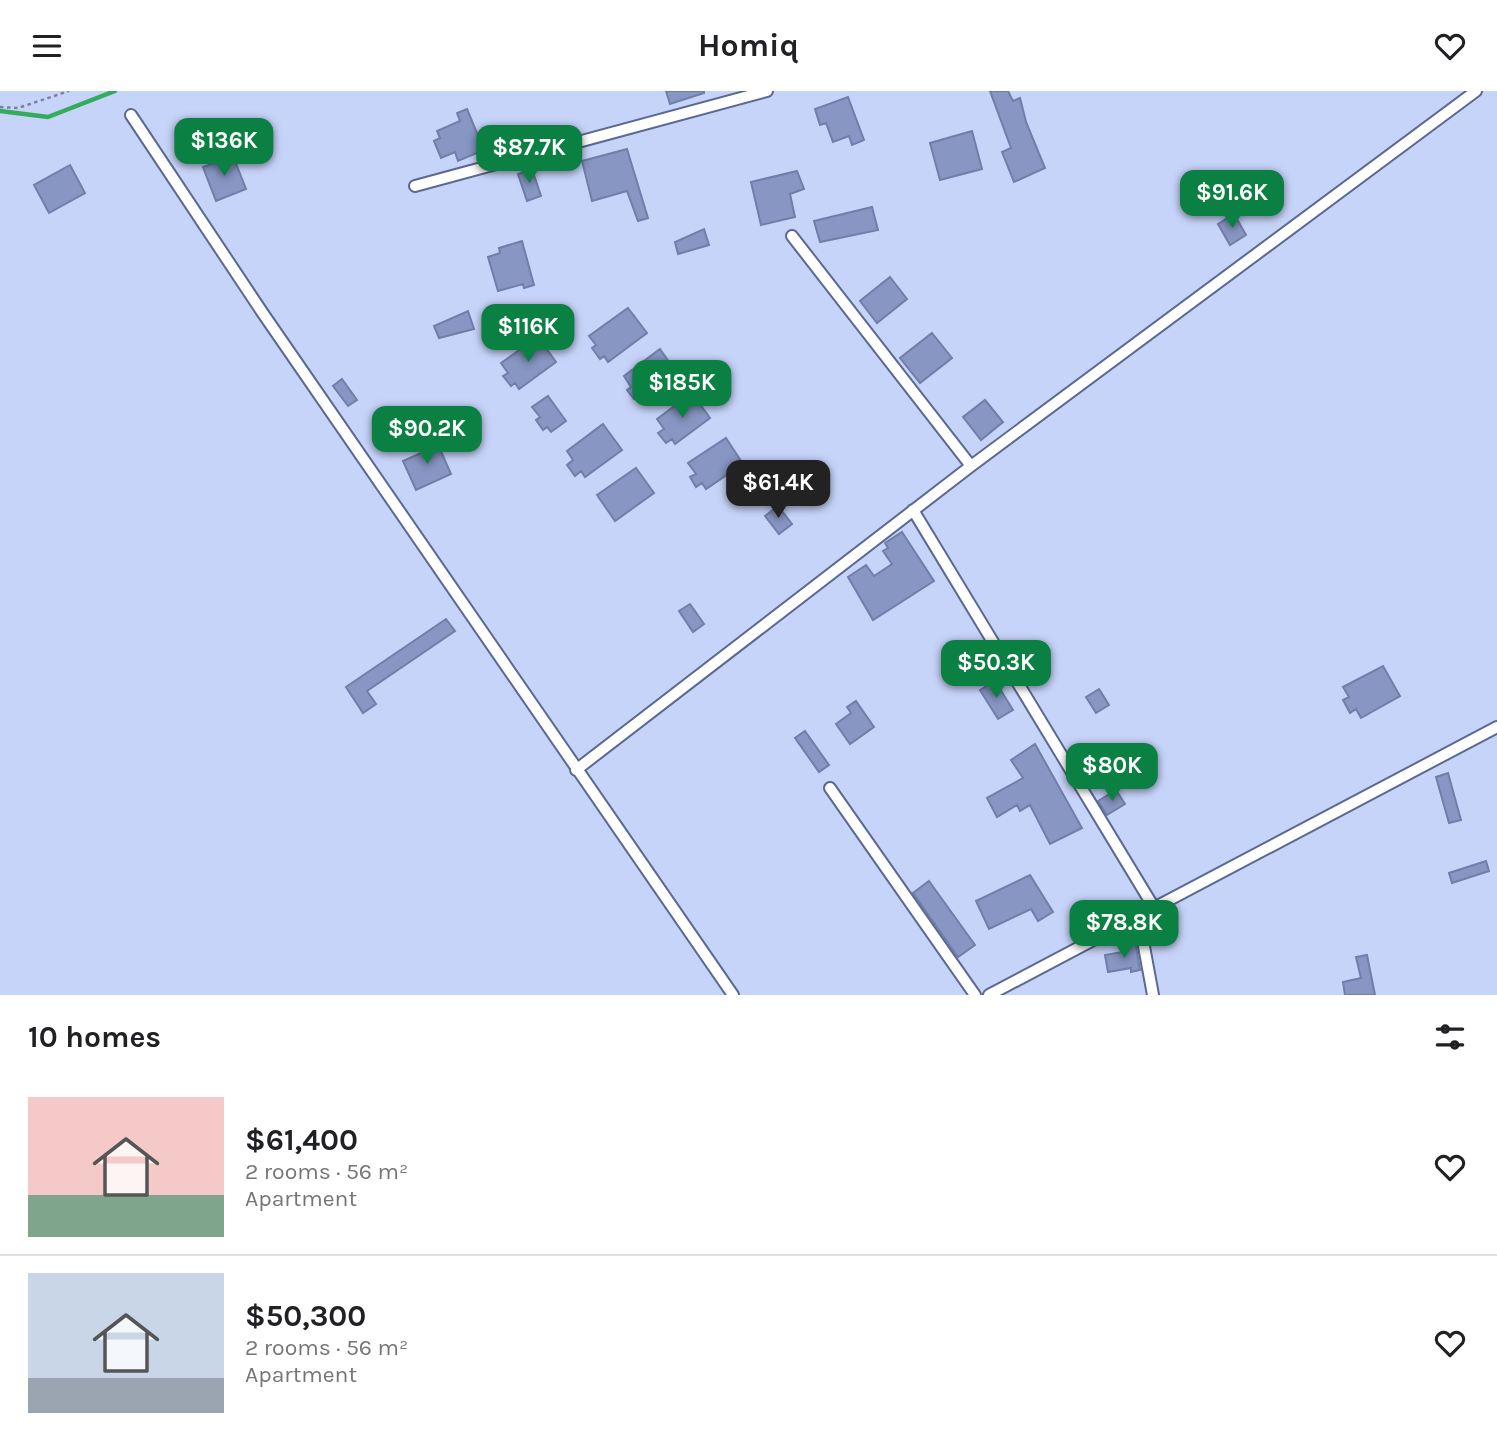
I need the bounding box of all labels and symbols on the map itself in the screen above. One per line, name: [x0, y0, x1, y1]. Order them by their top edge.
pin: $136K: [175, 119, 273, 178]
pin: $87.7K: [472, 125, 586, 185]
pin: $91.6K: [1175, 171, 1289, 230]
pin: $116K: [479, 305, 577, 364]
pin: $185K: [633, 361, 731, 420]
pin: $90.2K: [370, 407, 484, 466]
pin: $61.4K: [721, 461, 835, 520]
pin: $50.3K: [939, 641, 1053, 700]
pin: $80K: [1071, 743, 1153, 803]
pin: $78.8K: [1067, 901, 1181, 960]

